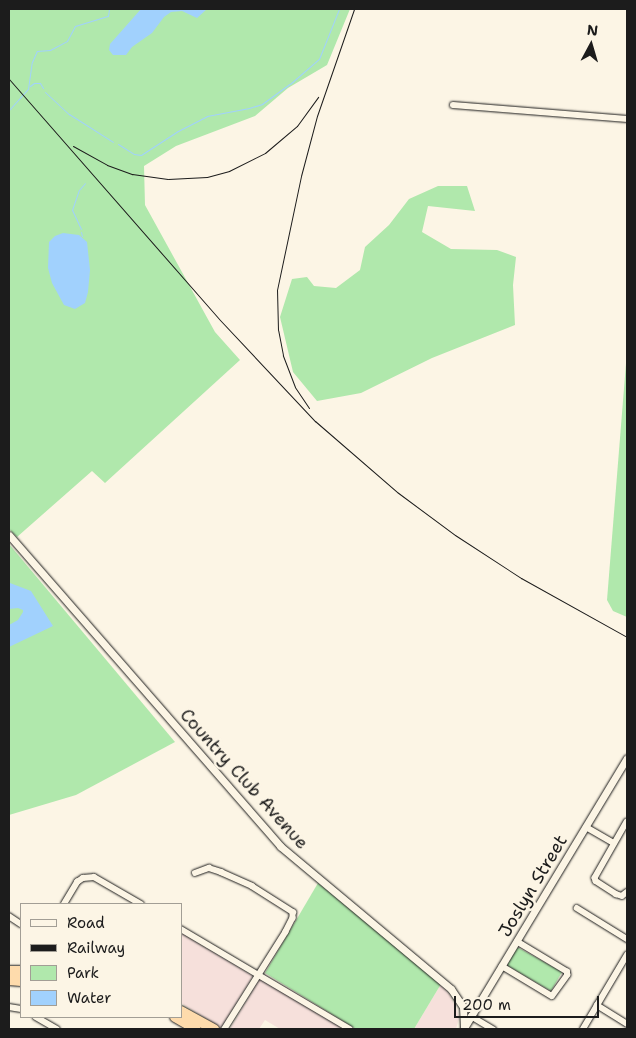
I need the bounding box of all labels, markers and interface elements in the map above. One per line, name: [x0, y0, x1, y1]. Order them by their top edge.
north arrow: [566, 20, 616, 70]
text: N: [586, 21, 599, 40]
street label: Country Club Avenue: [175, 704, 313, 854]
street label: Joslyn Street: [494, 831, 572, 941]
legend: [20, 903, 182, 1018]
text: Road: [67, 913, 105, 933]
text: Railway: [67, 938, 125, 958]
text: Park: [67, 963, 99, 983]
scale bar: [456, 986, 601, 1018]
text: Water: [67, 988, 111, 1008]
text: 200 m: [462, 995, 511, 1015]

